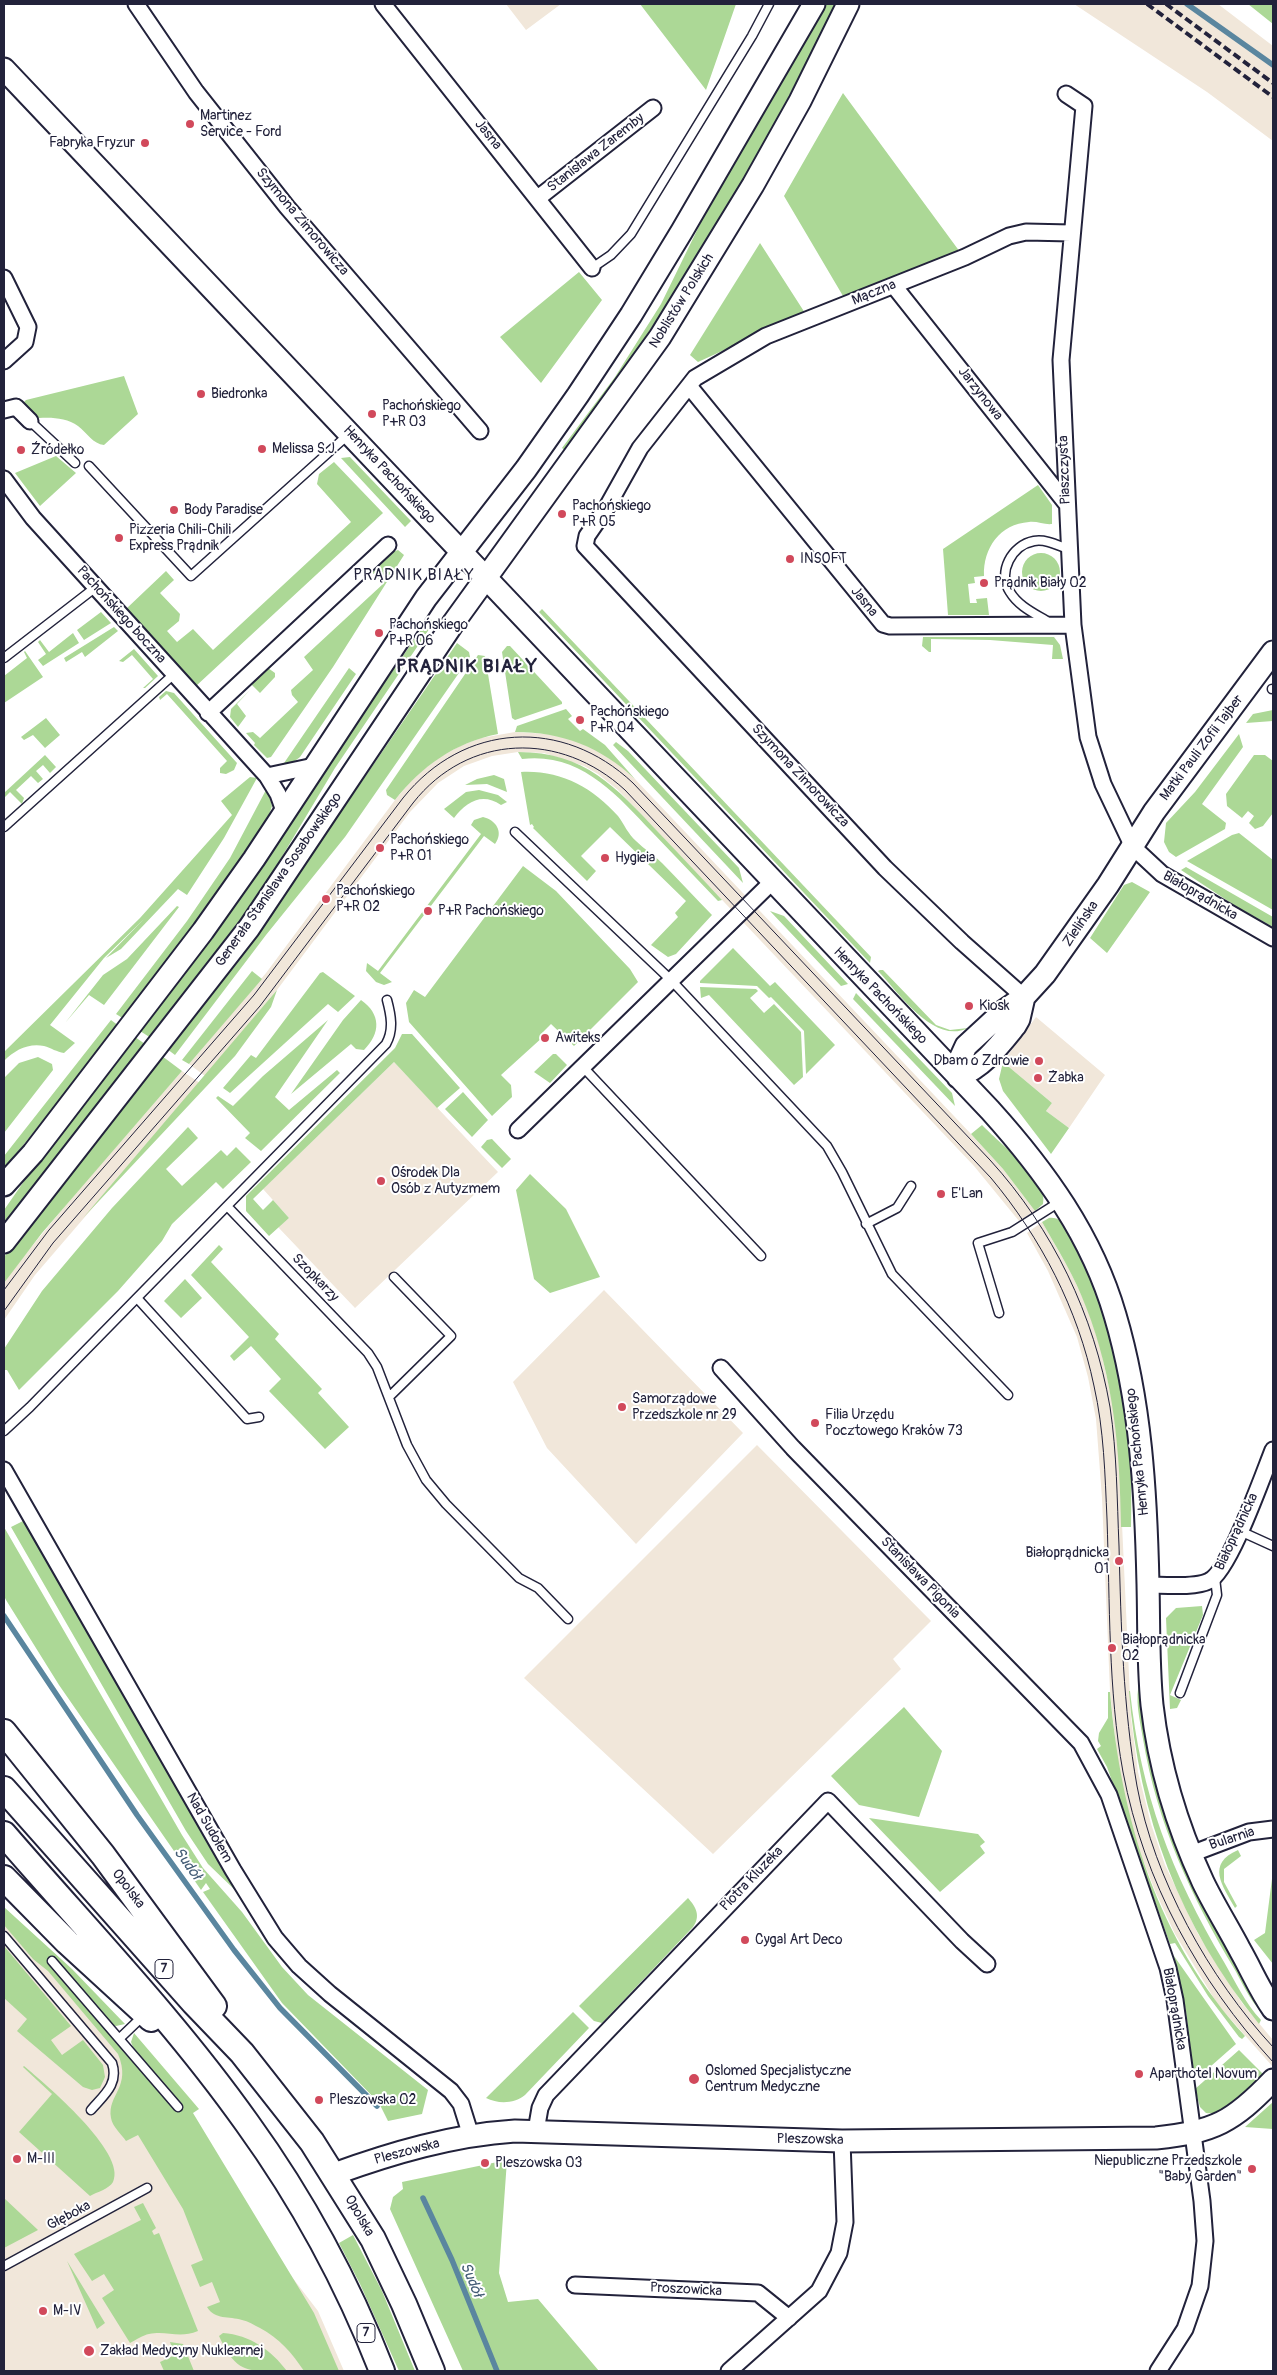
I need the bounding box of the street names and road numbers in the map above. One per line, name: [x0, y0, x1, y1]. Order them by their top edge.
street label: Stanisława Zaremby: [544, 110, 648, 196]
street label: Jasna: [471, 117, 505, 153]
street label: Szymona Zimorowicza: [252, 165, 352, 279]
street label: Noblistów Polskich: [646, 251, 718, 351]
street label: Mączna: [849, 277, 899, 309]
street label: Jarzynowa: [954, 364, 1006, 424]
street label: Henryka Pachońskiego: [339, 422, 439, 528]
street label: Piaszczysta: [1055, 435, 1075, 505]
street label: Pachońskiego boczna: [73, 563, 169, 667]
street label: Jasna: [847, 584, 881, 620]
street label: Matki Pauli Zofii Tajber: [1157, 692, 1247, 804]
street label: Szymona Zimorowicza: [748, 721, 852, 831]
street label: Generała Stanisława Sosabowskiego: [212, 790, 346, 970]
street label: Białoprądnicka: [1160, 868, 1240, 924]
street label: Zielińska: [1060, 898, 1102, 950]
street label: Henryka Pachońskiego: [829, 944, 931, 1048]
street label: Szopkarzy: [288, 1250, 342, 1306]
street label: Henryka Pachońskiego: [1123, 1387, 1153, 1517]
street label: Białoprądnicka: [1212, 1491, 1262, 1573]
street label: Stanisława Pigonia: [877, 1534, 963, 1622]
street label: Nad Sudołem: [182, 1790, 236, 1866]
street label: Bularnia: [1207, 1824, 1257, 1854]
street label: Piotra Kluzeka: [717, 1843, 787, 1915]
street label: Opolska: [108, 1866, 148, 1912]
road number: 7: [155, 1960, 173, 1978]
street label: Białoprądnicka: [1158, 1966, 1190, 2052]
street label: Pleszowska: [776, 2131, 844, 2149]
street label: Pleszowska: [372, 2135, 442, 2169]
street label: Opolska: [340, 2192, 378, 2240]
street label: Głęboka: [44, 2198, 94, 2234]
street label: Proszowicka: [650, 2280, 722, 2300]
road number: 7: [357, 2324, 375, 2342]

